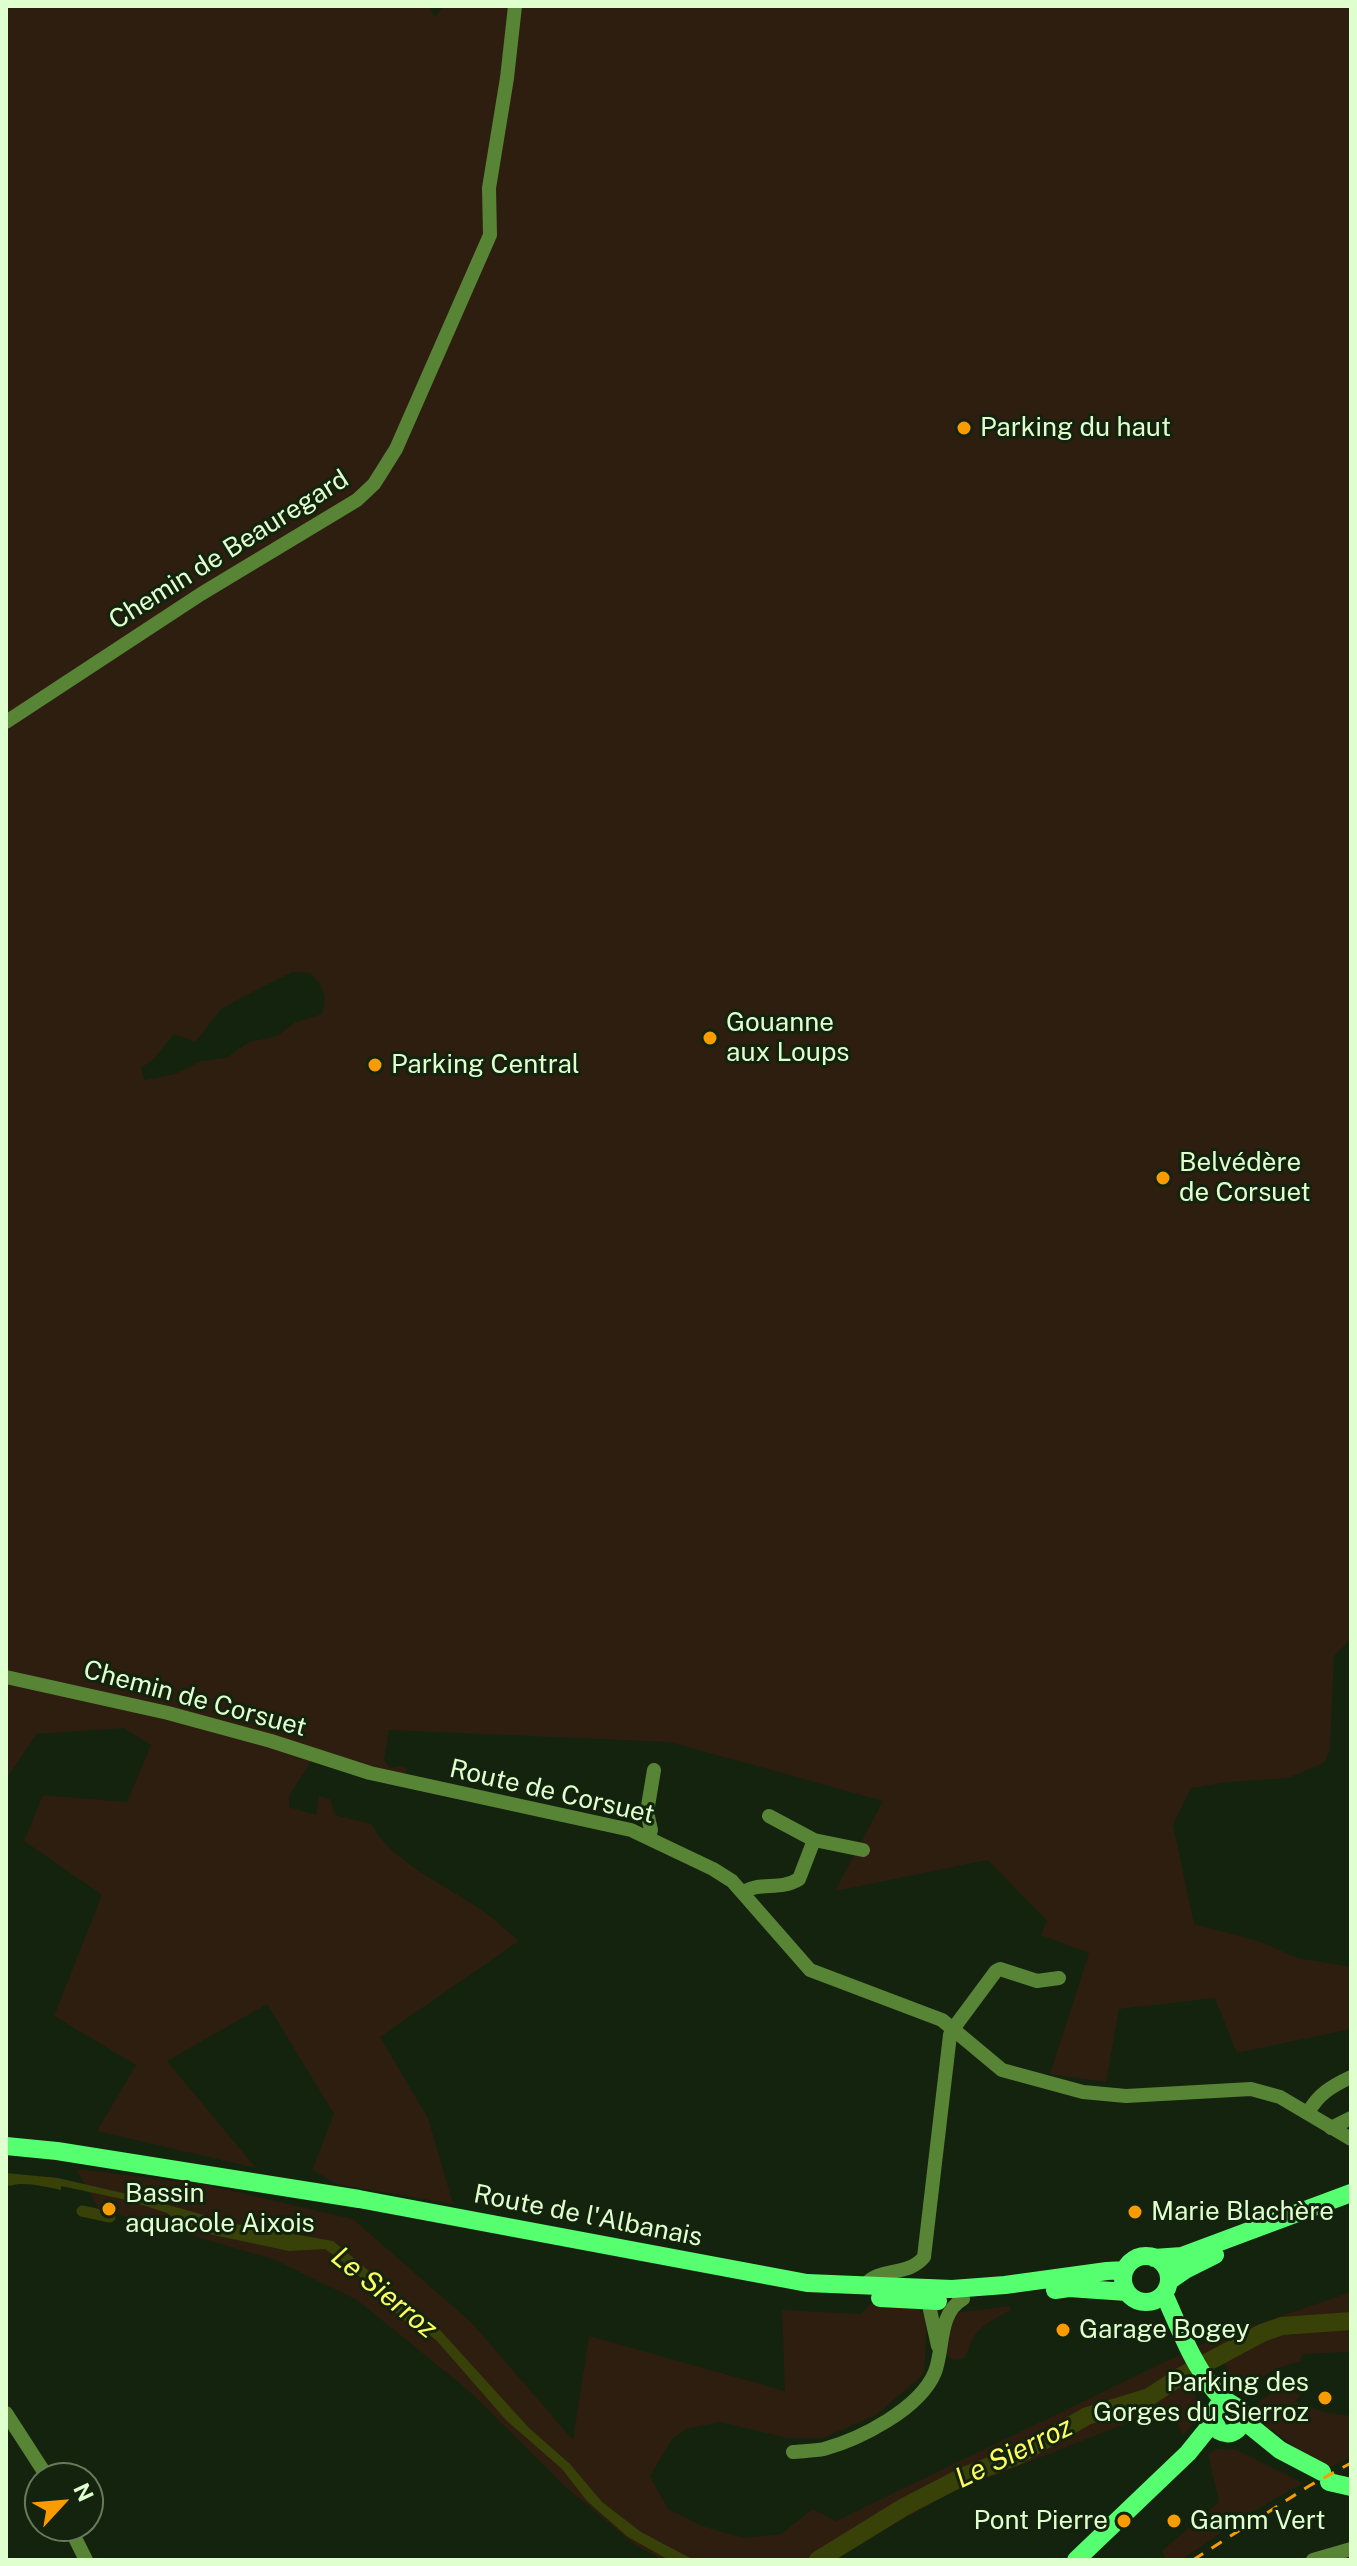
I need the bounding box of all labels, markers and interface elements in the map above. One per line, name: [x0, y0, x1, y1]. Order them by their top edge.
place label: Parking du haut: [980, 412, 1171, 444]
marker: Parking du haut: [955, 419, 973, 437]
street label: Chemin de Beauregard: [103, 463, 355, 637]
place label: Gouanne aux Loups: [726, 1007, 849, 1068]
marker: Gouanne aux Loups: [701, 1029, 719, 1047]
place label: Parking Central: [391, 1049, 580, 1081]
marker: Parking Central: [366, 1056, 384, 1074]
place label: Belvédère de Corsuet: [1179, 1147, 1311, 1208]
marker: Belvédère de Corsuet: [1154, 1169, 1172, 1187]
street label: Chemin de Corsuet: [80, 1654, 310, 1744]
street label: Route de Corsuet: [446, 1753, 658, 1831]
place label: Bassin aquacole Aixois: [125, 2178, 315, 2240]
street label: Route de l'Albanais: [471, 2179, 705, 2253]
place label: Marie Blachère: [1151, 2196, 1334, 2228]
marker: Bassin aquacole Aixois: [100, 2200, 118, 2218]
marker: Marie Blachère: [1126, 2203, 1144, 2221]
water label: Le Sierroz: [324, 2240, 444, 2346]
place label: Garage Bogey: [1079, 2314, 1250, 2346]
marker: Garage Bogey: [1054, 2321, 1072, 2339]
place label: Parking des Gorges du Sierroz: [1093, 2367, 1309, 2428]
marker: Parking des Gorges du Sierroz: [1316, 2389, 1334, 2407]
water label: Le Sierroz: [950, 2410, 1078, 2496]
north arrow: [24, 2462, 104, 2542]
text: N: [68, 2479, 99, 2506]
place label: Pont Pierre: [974, 2505, 1108, 2537]
place label: Gamm Vert: [1190, 2505, 1326, 2537]
marker: Pont Pierre: [1115, 2512, 1133, 2530]
marker: Gamm Vert: [1165, 2512, 1183, 2530]

